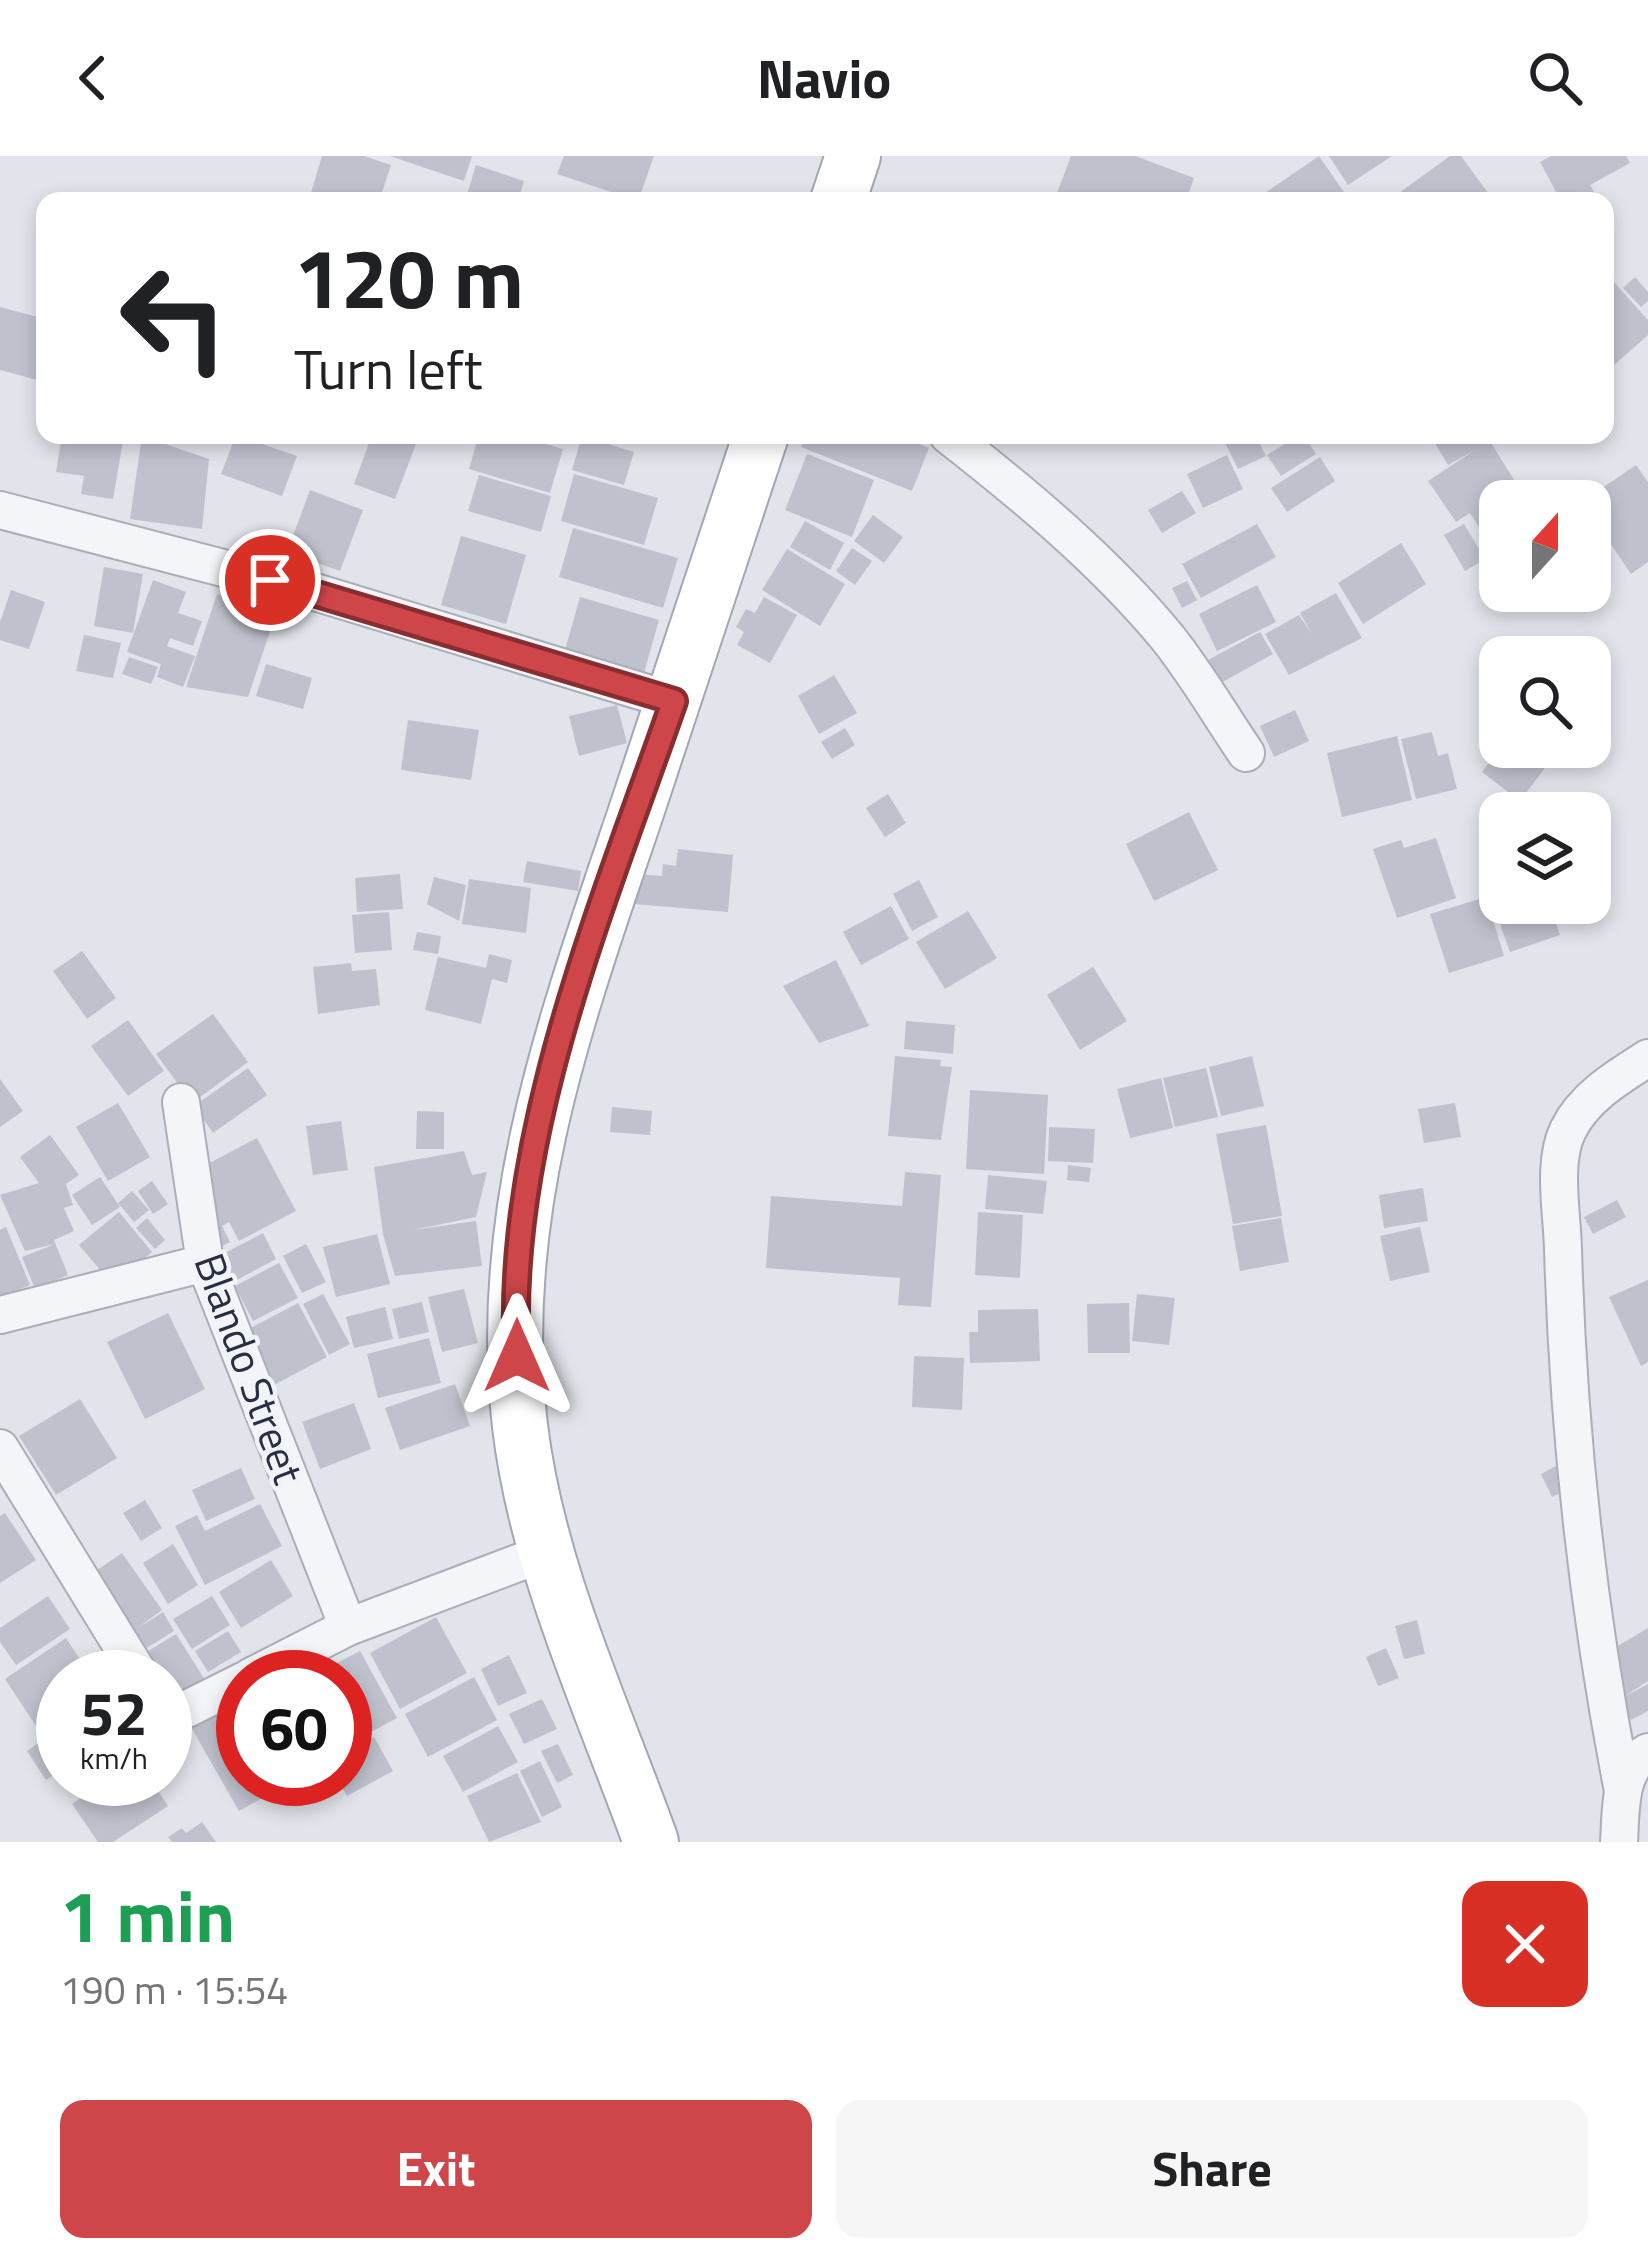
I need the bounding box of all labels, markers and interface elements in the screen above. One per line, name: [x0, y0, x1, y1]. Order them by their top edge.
text: Navio: [757, 37, 891, 119]
icon: back: [60, 45, 126, 111]
icon: search: [1522, 45, 1588, 111]
text: 120 m: [294, 213, 524, 341]
icon: left: [96, 240, 252, 396]
text: Turn left: [294, 328, 483, 410]
north arrow: [1479, 480, 1611, 612]
map controls: [1479, 480, 1611, 924]
pin: [219, 529, 321, 631]
icon: arrive: [237, 547, 303, 613]
button: search: [1479, 636, 1611, 768]
button: layers: [1479, 792, 1611, 924]
street label: Blando Street: [179, 1244, 321, 1492]
position arrow: [454, 1293, 580, 1419]
speed limit sign: 60: [216, 1650, 372, 1806]
text: 52: [80, 1667, 148, 1758]
text: km/h: [80, 1735, 148, 1781]
text: 1 min: [60, 1860, 235, 1970]
button: close: [1462, 1881, 1588, 2007]
text: 190 m · 15:54: [60, 1960, 288, 2019]
button: Exit: [60, 2100, 812, 2238]
button: Share: [836, 2100, 1588, 2238]

